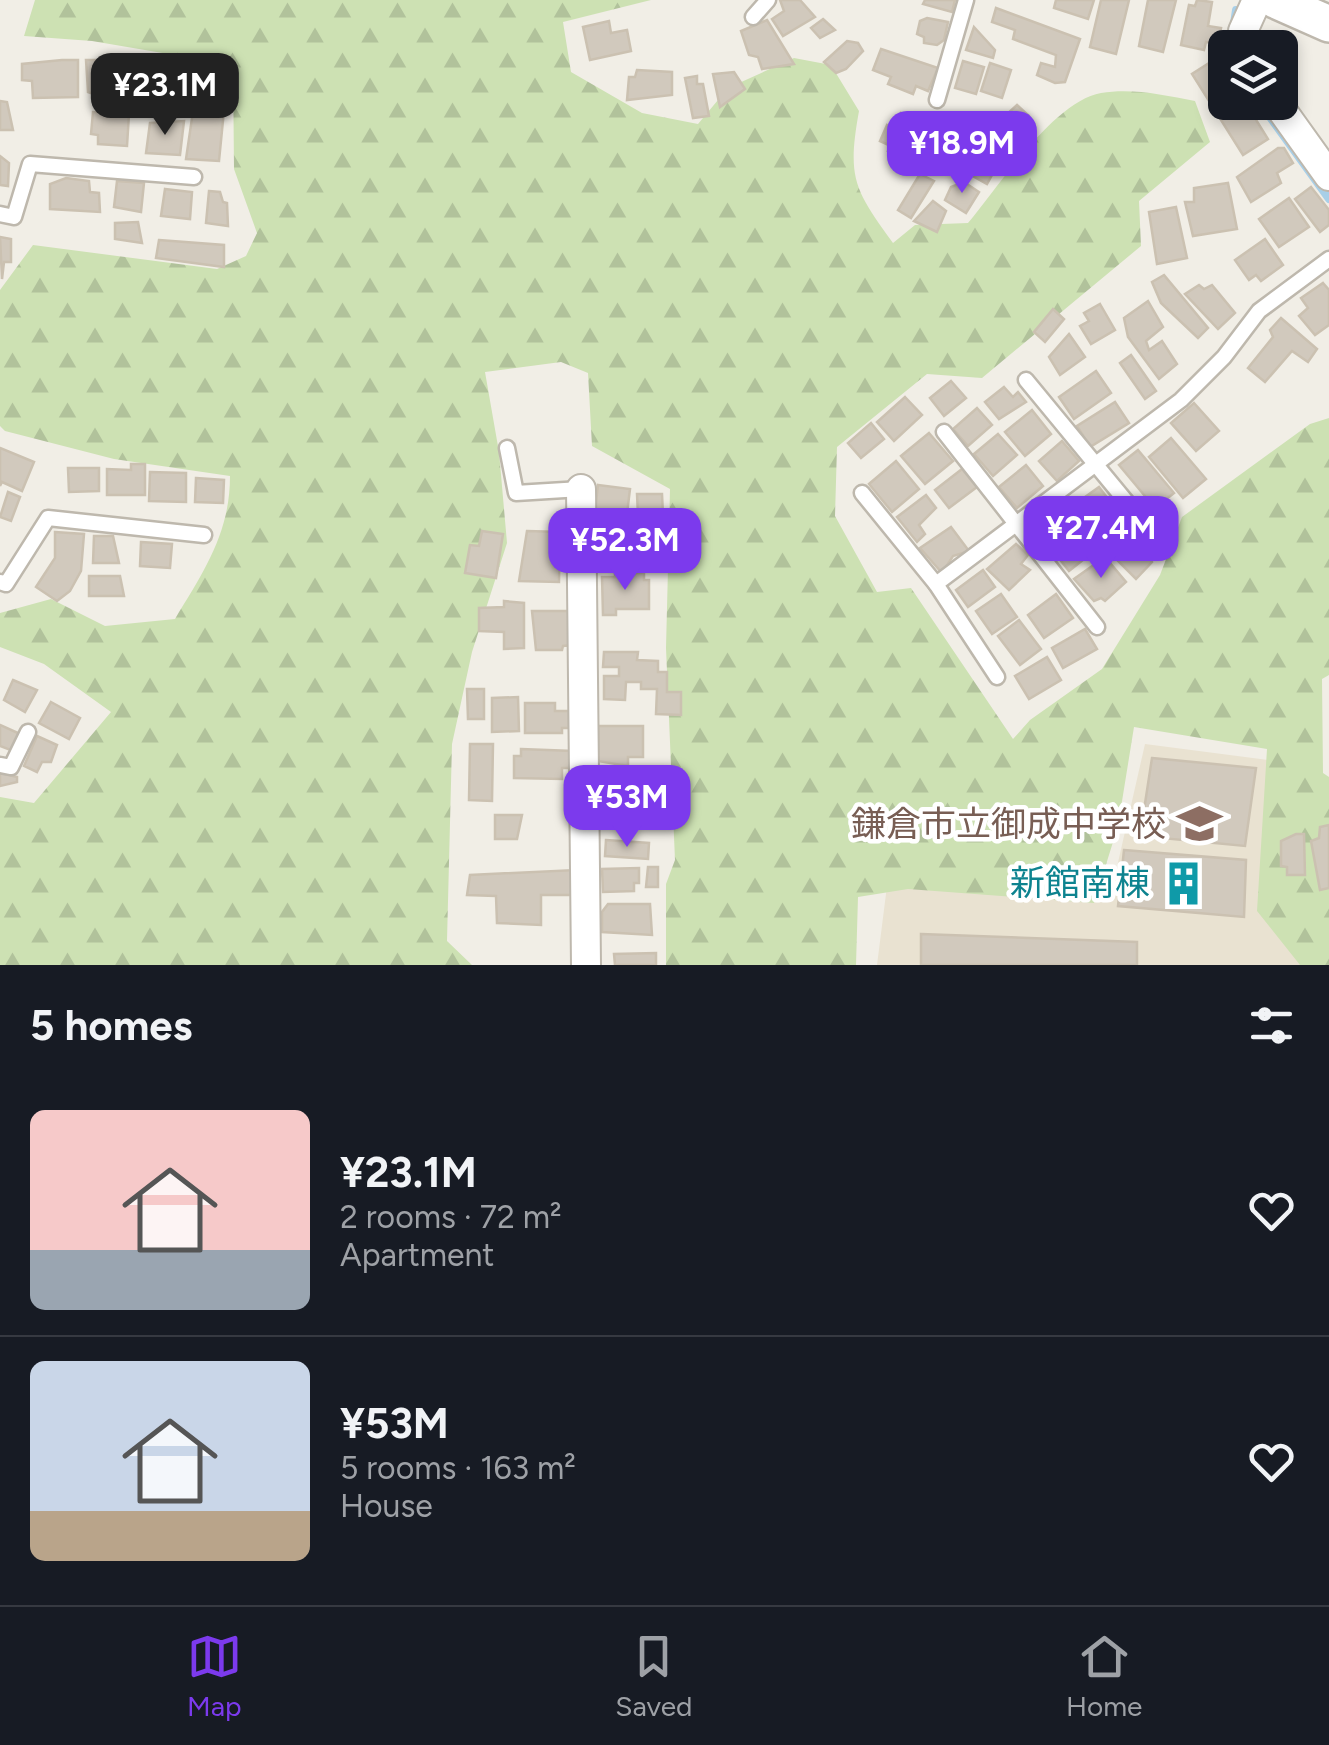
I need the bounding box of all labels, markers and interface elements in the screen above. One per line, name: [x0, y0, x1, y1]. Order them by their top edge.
map controls: [1208, 30, 1298, 120]
button: layers: [1208, 30, 1298, 120]
pin: ¥23.1M: [84, 53, 246, 138]
text: ¥23.1M: [113, 66, 217, 104]
pin: ¥18.9M: [881, 111, 1043, 196]
text: ¥18.9M: [909, 124, 1015, 162]
pin: ¥27.4M: [1020, 496, 1182, 581]
pin: ¥52.3M: [544, 508, 706, 593]
text: ¥27.4M: [1045, 509, 1157, 547]
text: ¥52.3M: [570, 521, 680, 559]
pin: ¥53M: [568, 765, 686, 850]
text: ¥53M: [586, 778, 668, 816]
school or university icon: 鎌倉市立御成中学校: [1175, 800, 1223, 848]
place label: 鎌倉市立御成中学校: [851, 803, 1166, 845]
building icon: 新館南棟: [1159, 859, 1207, 907]
place label: 新館南棟: [1010, 862, 1150, 904]
icon: filters: [1244, 998, 1299, 1053]
text: 5 homes: [30, 1000, 192, 1051]
text: ¥23.1M: [340, 1147, 477, 1198]
icon: home: [110, 1150, 230, 1270]
icon: heart: [1244, 1183, 1299, 1238]
text: 2 rooms · 72 m²: [340, 1198, 562, 1236]
text: Apartment: [340, 1236, 494, 1274]
text: ¥53M: [340, 1398, 449, 1449]
icon: home: [110, 1401, 230, 1521]
icon: heart: [1244, 1434, 1299, 1489]
text: 5 rooms · 163 m²: [340, 1449, 576, 1487]
text: House: [340, 1487, 433, 1525]
tab: Map: [187, 1629, 242, 1723]
tab: Saved: [615, 1629, 692, 1723]
tab: Home: [1066, 1629, 1142, 1723]

